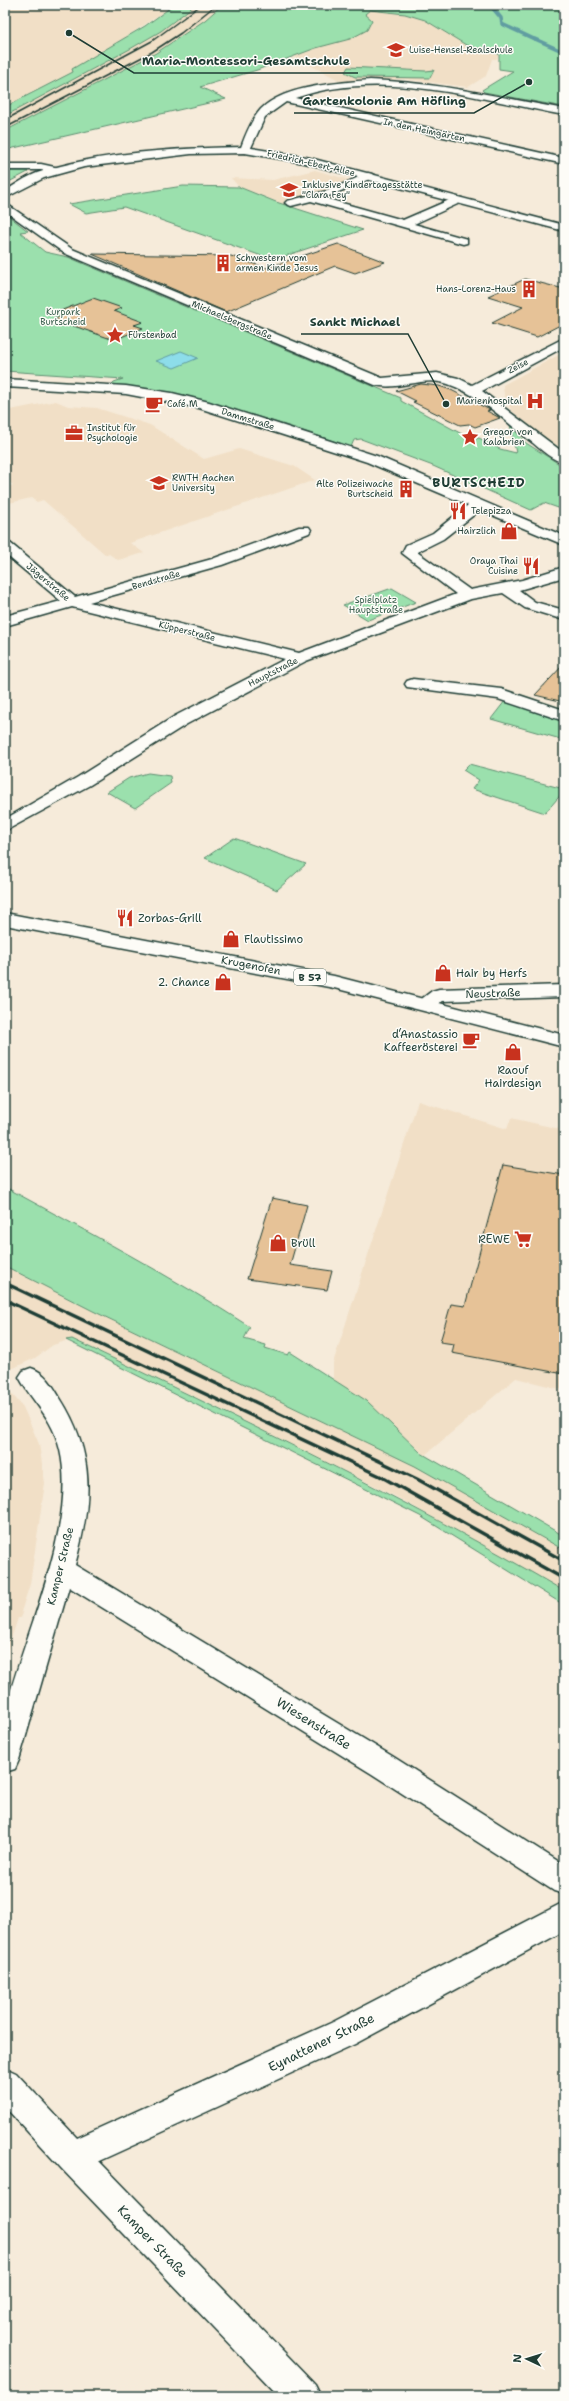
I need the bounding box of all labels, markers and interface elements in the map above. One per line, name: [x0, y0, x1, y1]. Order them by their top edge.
school or university icon: Luise-Hensel-Realschule: [386, 40, 406, 60]
place label: Luise-Hensel-Realschule: [409, 44, 513, 56]
callout: Maria-Montessori-Gesamtschule: [134, 49, 358, 73]
text: Maria-Montessori-Gesamtschule: [142, 53, 350, 69]
callout: Gartenkolonie Am Höfling: [294, 89, 474, 113]
text: Gartenkolonie Am Höfling: [302, 93, 466, 109]
street label: In den Heimgärten: [382, 115, 466, 145]
street label: Friedrich-Ebert-Allee: [266, 147, 356, 179]
place label: Inklusive Kindertagesstätte "Clara Fey": [302, 179, 422, 201]
school or university icon: Inklusive Kindertagesstätte "Clara Fey": [279, 180, 299, 200]
place label: Schwestern vom armen Kinde Jesus: [236, 252, 318, 274]
building icon: Schwestern vom armen Kinde Jesus: [213, 253, 233, 273]
building icon: Hans-Lorenz-Haus: [519, 279, 539, 299]
place label: Hans-Lorenz-Haus: [436, 283, 516, 295]
street label: Michaelsbergstraße: [190, 298, 274, 342]
park label: Kurpark Burtscheid: [40, 306, 86, 328]
callout: Sankt Michael: [301, 310, 408, 334]
text: Sankt Michael: [310, 314, 400, 330]
place icon: Fürstenbad: [105, 325, 125, 345]
place label: Fürstenbad: [128, 329, 177, 341]
street label: Zeise: [506, 356, 530, 376]
hospital icon: Marienhospital: [525, 391, 545, 411]
cafe icon: Café M: [144, 394, 164, 414]
place label: Marienhospital: [457, 395, 522, 407]
place label: Café M: [167, 398, 198, 410]
street label: Dammstraße: [220, 405, 276, 433]
place label: Institut für Psychologie: [87, 422, 138, 444]
office icon: Institut für Psychologie: [64, 423, 84, 443]
place label: Gregor von Kalabrien: [483, 426, 533, 448]
place icon: Gregor von Kalabrien: [460, 427, 480, 447]
place label: RWTH Aachen University: [172, 472, 235, 494]
school or university icon: RWTH Aachen University: [149, 473, 169, 493]
district label: BURTSCHEID: [432, 474, 526, 491]
place label: Alte Polizeiwache Burtscheid: [316, 478, 393, 500]
building icon: Alte Polizeiwache Burtscheid: [396, 479, 416, 499]
restaurant icon: Telepizza: [448, 501, 468, 521]
place label: Telepizza: [471, 505, 512, 517]
shop icon: Hairzlich: [499, 521, 519, 541]
place label: Hairzlich: [457, 525, 496, 537]
place label: Oraya Thai Cuisine: [470, 555, 518, 577]
restaurant icon: Oraya Thai Cuisine: [521, 556, 541, 576]
street label: Jägerstraße: [24, 560, 72, 604]
street label: Bendstraße: [130, 567, 182, 593]
park label: Spielplatz Hauptstraße: [349, 594, 403, 616]
street label: Küpperstraße: [157, 618, 217, 644]
street label: Hauptstraße: [246, 654, 300, 690]
restaurant icon: Zorbas-Grill: [115, 908, 135, 928]
place label: Zorbas-Grill: [138, 911, 202, 926]
shop icon: Flautissimo: [221, 929, 241, 949]
place label: Flautissimo: [244, 932, 303, 947]
street label: Krugenofen: [220, 952, 282, 979]
shop icon: Hair by Herfs: [433, 963, 453, 983]
place label: Hair by Herfs: [456, 966, 527, 981]
road number: B 57: [294, 969, 326, 985]
shop icon: 2. Chance: [213, 972, 233, 992]
place label: 2. Chance: [158, 975, 210, 990]
street label: Neustraße: [465, 985, 521, 1002]
place label: d‘Anastassio Kaffeerösterei: [384, 1027, 458, 1055]
cafe icon: d‘Anastassio Kaffeerösterei: [461, 1030, 481, 1050]
shop icon: Raouf Hairdesign: [503, 1042, 523, 1062]
place label: Raouf Hairdesign: [485, 1063, 542, 1091]
supermarket icon: REWE: [513, 1229, 533, 1249]
place label: REWE: [478, 1232, 510, 1247]
shop icon: Brüll: [268, 1233, 288, 1253]
place label: Brüll: [291, 1236, 316, 1251]
street label: Kamper Straße: [44, 1526, 77, 1607]
street label: Wiesenstraße: [273, 1694, 354, 1753]
street label: Eynattener Straße: [265, 2009, 377, 2076]
street label: Kamper Straße: [114, 2202, 191, 2281]
north arrow: [507, 2339, 547, 2379]
text: N: [510, 2353, 525, 2363]

